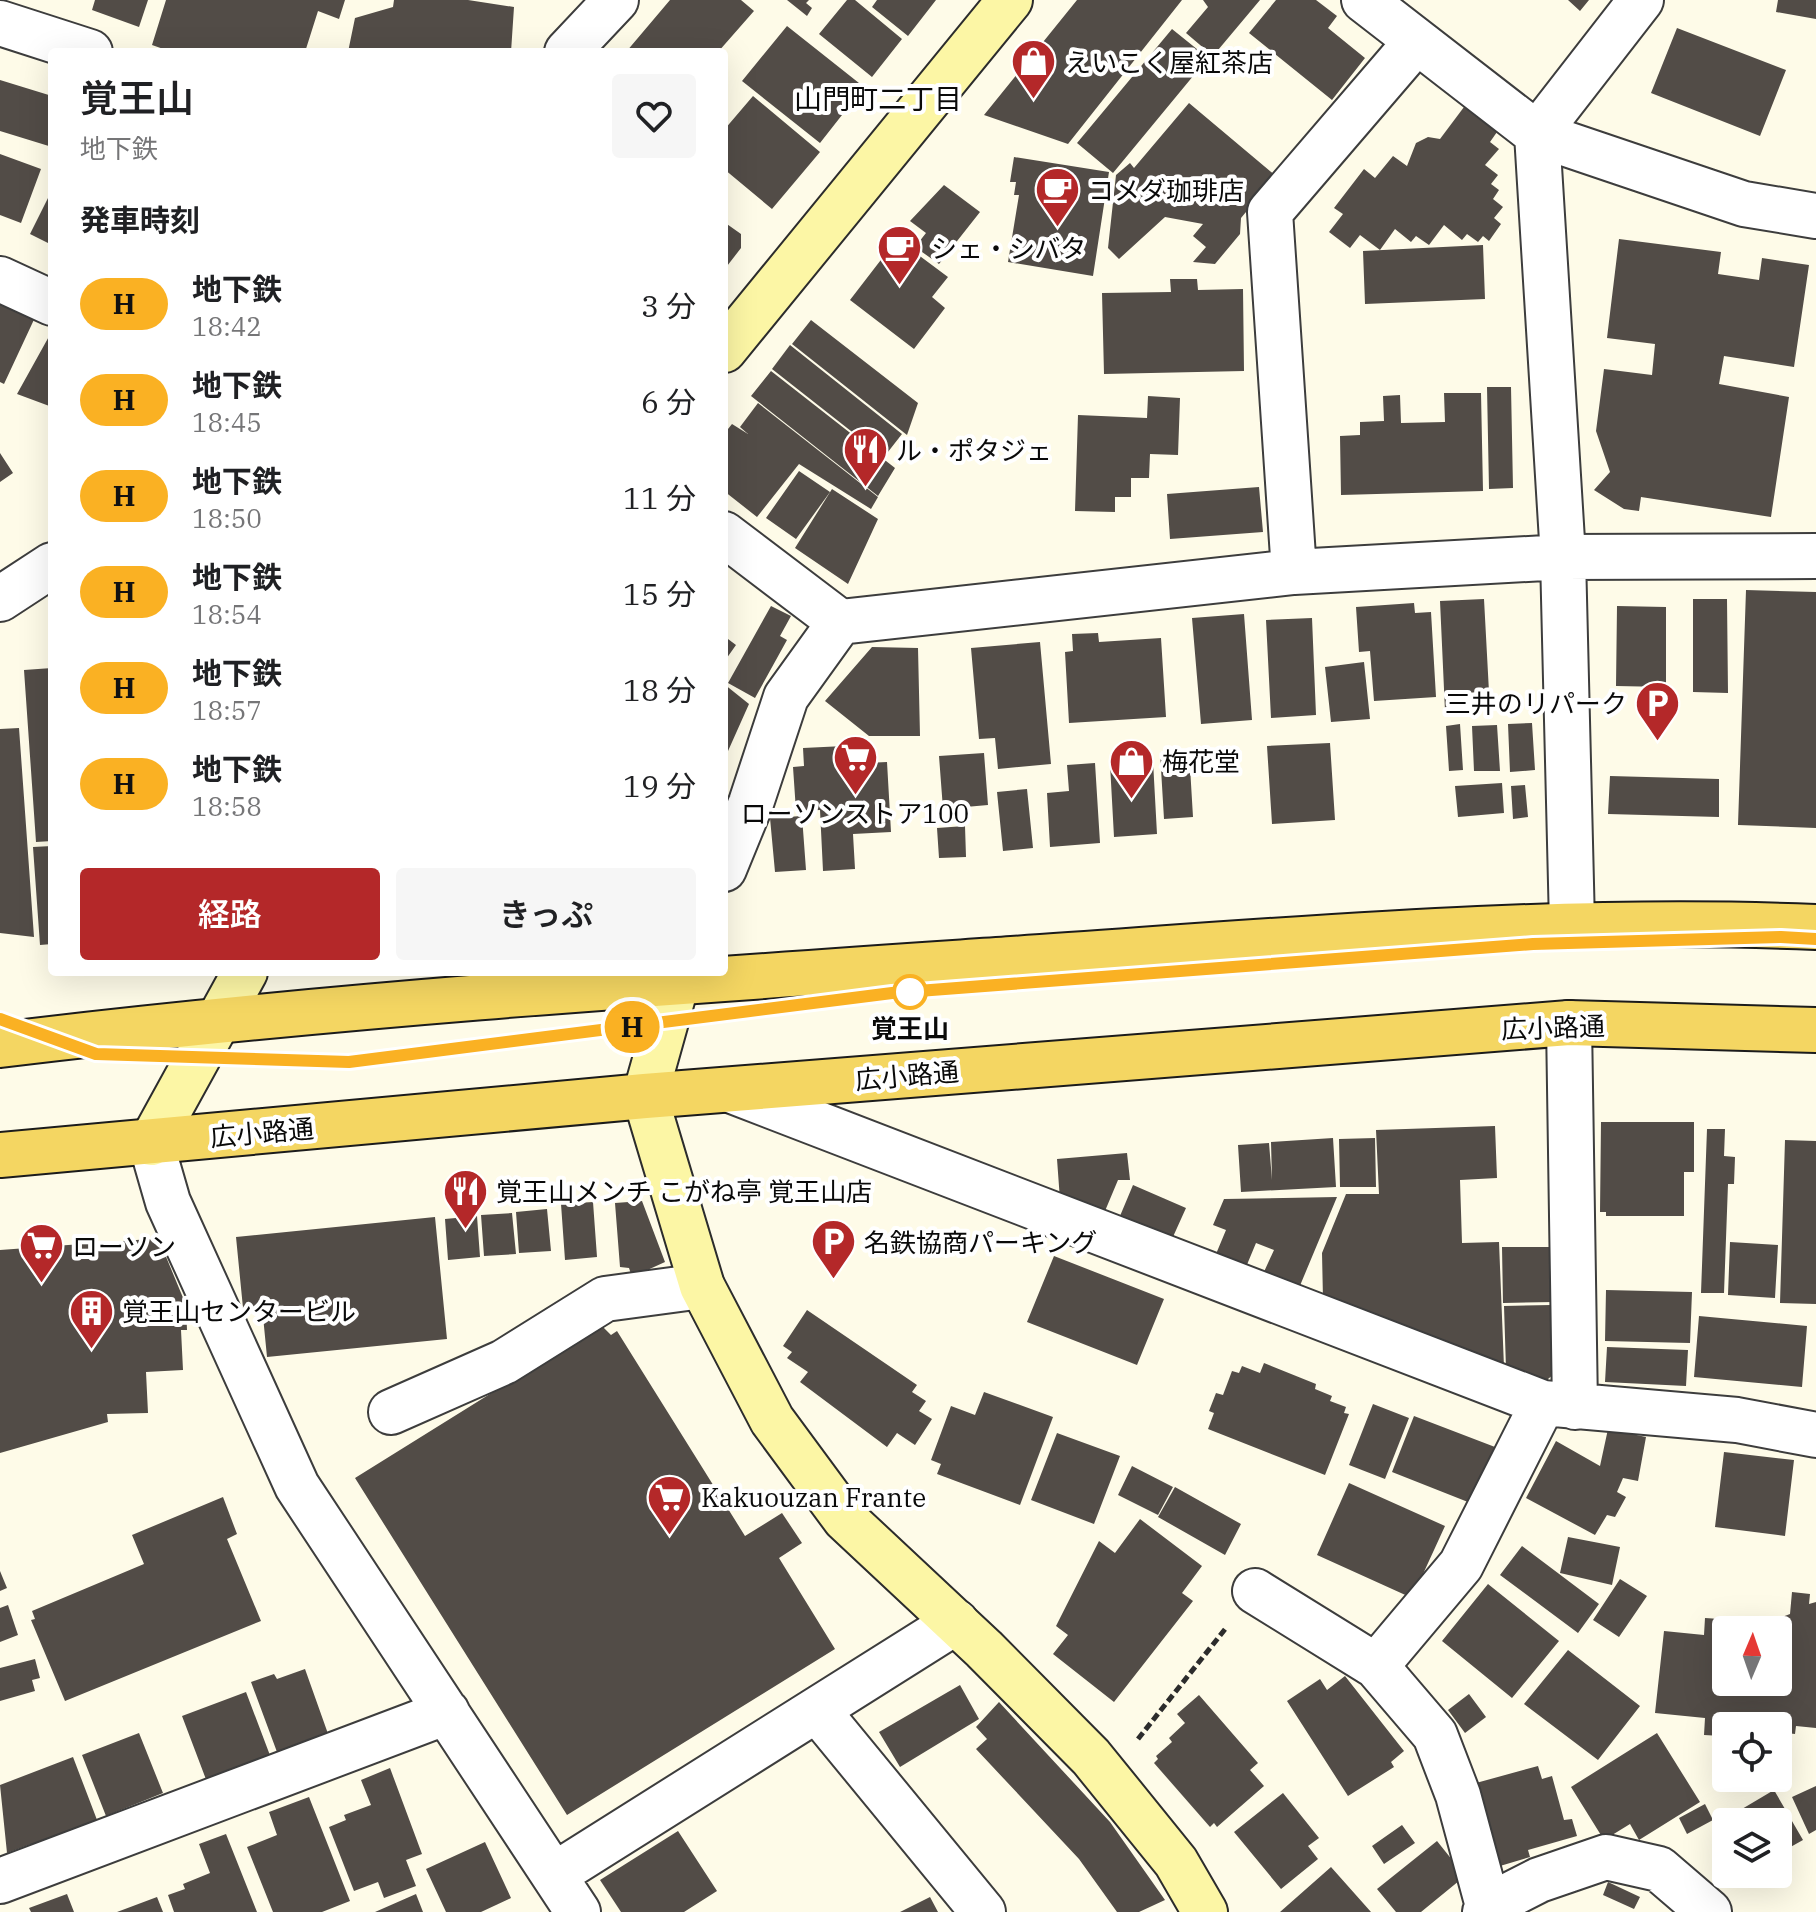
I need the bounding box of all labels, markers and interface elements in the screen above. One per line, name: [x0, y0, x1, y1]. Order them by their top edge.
shop icon: えいこく屋紅茶店: [1010, 38, 1058, 101]
place label: えいこく屋紅茶店: [1065, 45, 1273, 79]
text: 覚王山: [80, 73, 194, 122]
button: heart: [612, 74, 696, 158]
district label: 山門町二丁目: [794, 80, 962, 117]
text: 地下鉄: [80, 131, 158, 165]
cafe icon: コメダ珈琲店: [1033, 166, 1081, 229]
place label: コメダ珈琲店: [1088, 173, 1244, 207]
text: 発車時刻: [80, 200, 200, 239]
cafe icon: シェ・シバタ: [876, 224, 924, 287]
place label: シェ・シバタ: [931, 231, 1086, 265]
text: 地下鉄: [192, 269, 282, 308]
text: H: [113, 285, 135, 322]
text: 3 分: [641, 286, 696, 325]
text: 18:42: [192, 309, 262, 343]
text: 地下鉄: [192, 365, 282, 404]
text: H: [113, 381, 135, 418]
text: 6 分: [641, 382, 696, 421]
text: 18:45: [192, 405, 262, 439]
restaurant icon: ル・ポタジェ: [841, 426, 889, 489]
place label: ル・ポタジェ: [896, 433, 1052, 467]
text: 地下鉄: [192, 461, 282, 500]
text: H: [113, 477, 135, 514]
text: 11 分: [623, 478, 696, 517]
text: 18:50: [192, 501, 262, 535]
text: 地下鉄: [192, 557, 282, 596]
text: H: [113, 573, 135, 610]
text: 15 分: [623, 574, 696, 613]
text: 18:54: [192, 597, 262, 631]
text: 地下鉄: [192, 653, 282, 692]
text: H: [113, 669, 135, 706]
text: 18 分: [623, 670, 696, 709]
parking icon: 三井のリパーク: [1634, 679, 1682, 742]
place label: 三井のリパーク: [1445, 686, 1627, 720]
text: 18:57: [192, 693, 262, 727]
supermarket icon: ローソンストア100: [831, 734, 879, 797]
shop icon: 梅花堂: [1107, 737, 1155, 800]
place label: 梅花堂: [1162, 744, 1240, 778]
text: 地下鉄: [192, 749, 282, 788]
text: H: [113, 765, 135, 802]
text: 19 分: [623, 766, 696, 805]
text: 18:58: [192, 789, 262, 823]
place label: ローソンストア100: [741, 796, 969, 830]
button: 経路: [80, 868, 380, 960]
button: きっぷ: [396, 868, 696, 960]
marker: 覚王山: [893, 975, 927, 1009]
line badge: H: [606, 1001, 658, 1053]
text: H: [621, 1008, 643, 1045]
street label: 広小路通: [1500, 1008, 1606, 1046]
place label: 覚王山: [871, 1011, 949, 1045]
street label: 広小路通: [854, 1054, 960, 1096]
street label: 広小路通: [209, 1111, 315, 1153]
restaurant icon: 覚王山メンチ こがね亭 覚王山店: [441, 1167, 489, 1230]
place label: 覚王山メンチ こがね亭 覚王山店: [496, 1174, 872, 1208]
parking icon: 名鉄協商パーキング: [809, 1218, 857, 1281]
supermarket icon: ローソン: [17, 1222, 65, 1285]
place label: 名鉄協商パーキング: [864, 1225, 1097, 1259]
place label: ローソン: [72, 1229, 176, 1263]
building icon: 覚王山センタービル: [67, 1287, 115, 1350]
place label: 覚王山センタービル: [122, 1294, 356, 1328]
supermarket icon: Kakuouzan Frante: [646, 1473, 694, 1536]
place label: Kakuouzan Frante: [701, 1480, 926, 1514]
north arrow: [1712, 1616, 1792, 1696]
map controls: [1712, 1616, 1792, 1888]
button: locate: [1712, 1712, 1792, 1792]
button: layers: [1712, 1808, 1792, 1888]

